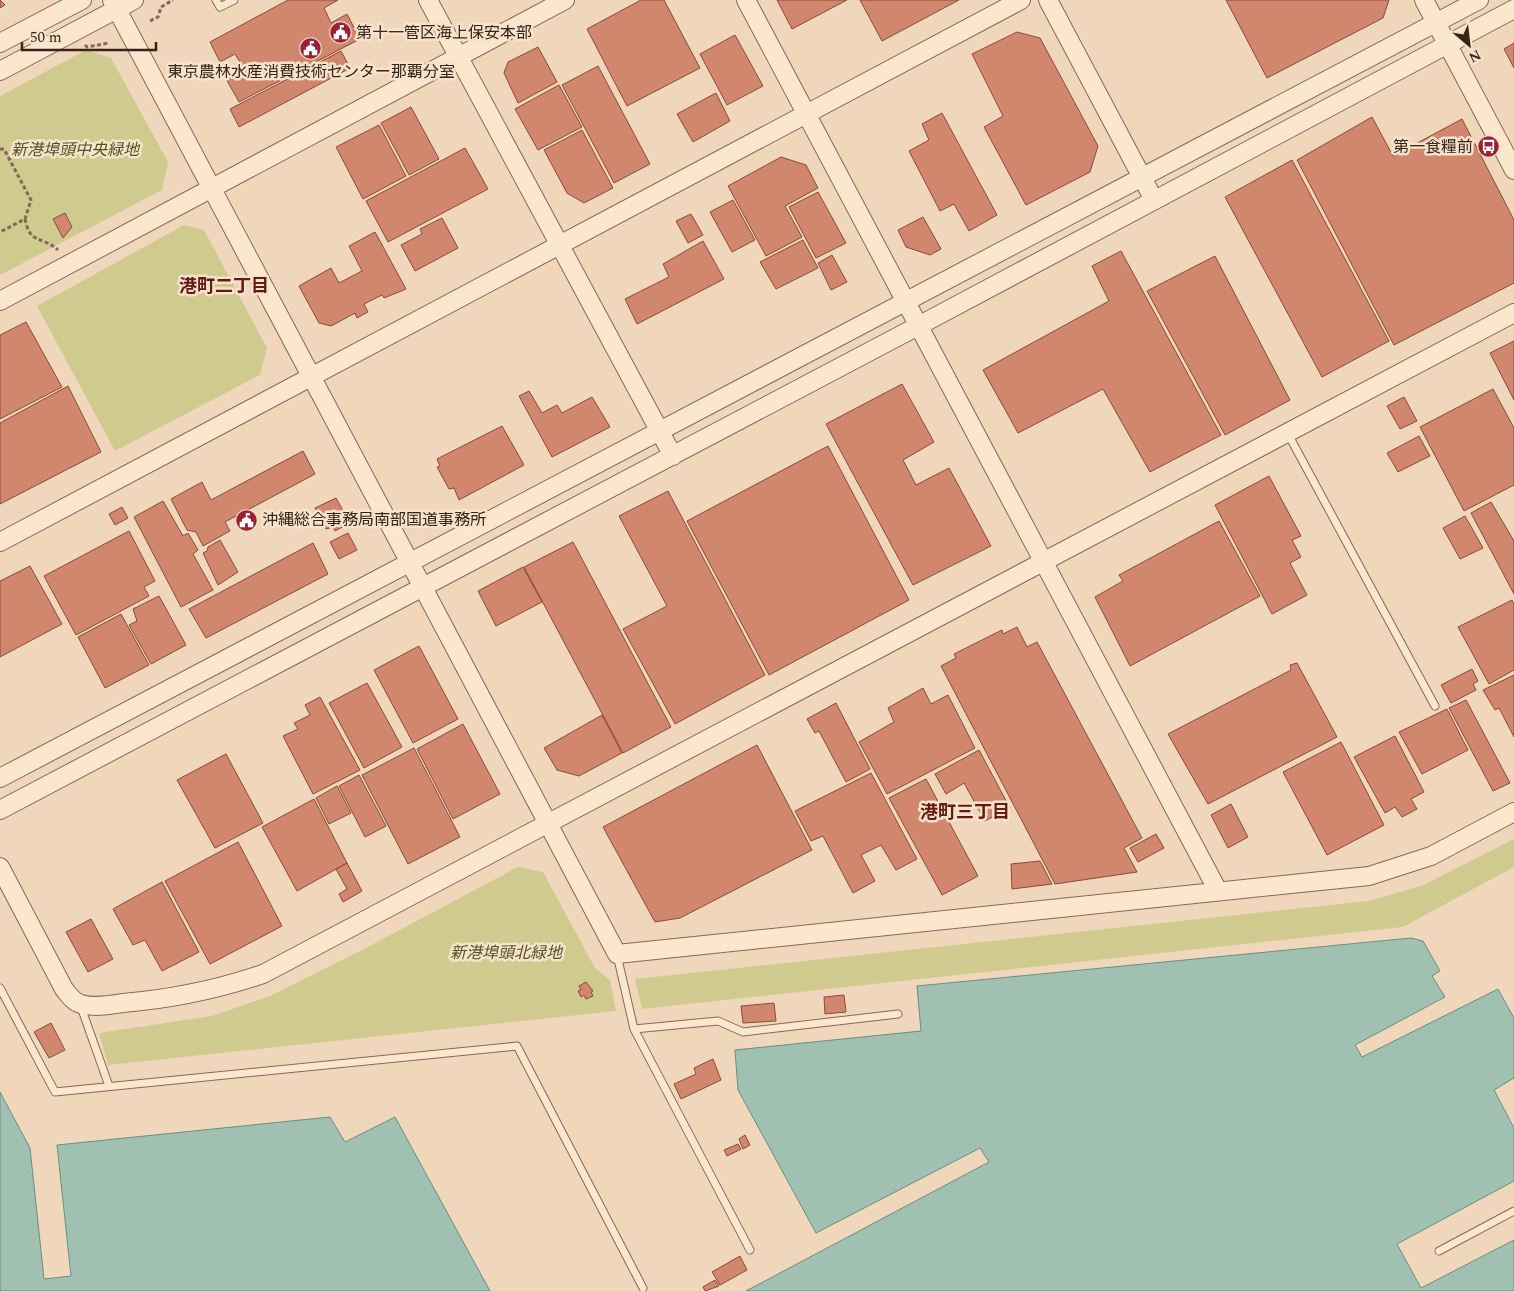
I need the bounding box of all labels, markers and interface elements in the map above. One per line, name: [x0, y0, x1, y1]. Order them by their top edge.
scale bar: [22, 20, 156, 52]
north arrow: [1444, 20, 1494, 70]
public building icon: 第十一管区海上保安本部: [328, 21, 352, 45]
place label: 第十一管区海上保安本部: [356, 21, 532, 45]
text: 50 m: [30, 26, 62, 49]
public building icon: 東京農林水産消費技術センター那覇分室: [299, 36, 323, 60]
text: N: [1465, 44, 1485, 68]
place label: 東京農林水産消費技術センター那覇分室: [167, 60, 455, 84]
place label: 第一食糧前: [1393, 135, 1473, 159]
bus stop icon: 第一食糧前: [1477, 135, 1501, 159]
park label: 新港埠頭中央緑地: [11, 138, 141, 162]
district label: 港町二丁目: [179, 273, 269, 300]
public building icon: 沖縄総合事務局南部国道事務所: [234, 508, 258, 532]
place label: 沖縄総合事務局南部国道事務所: [262, 508, 486, 532]
district label: 港町三丁目: [920, 799, 1010, 826]
park label: 新港埠頭北緑地: [450, 941, 564, 965]

